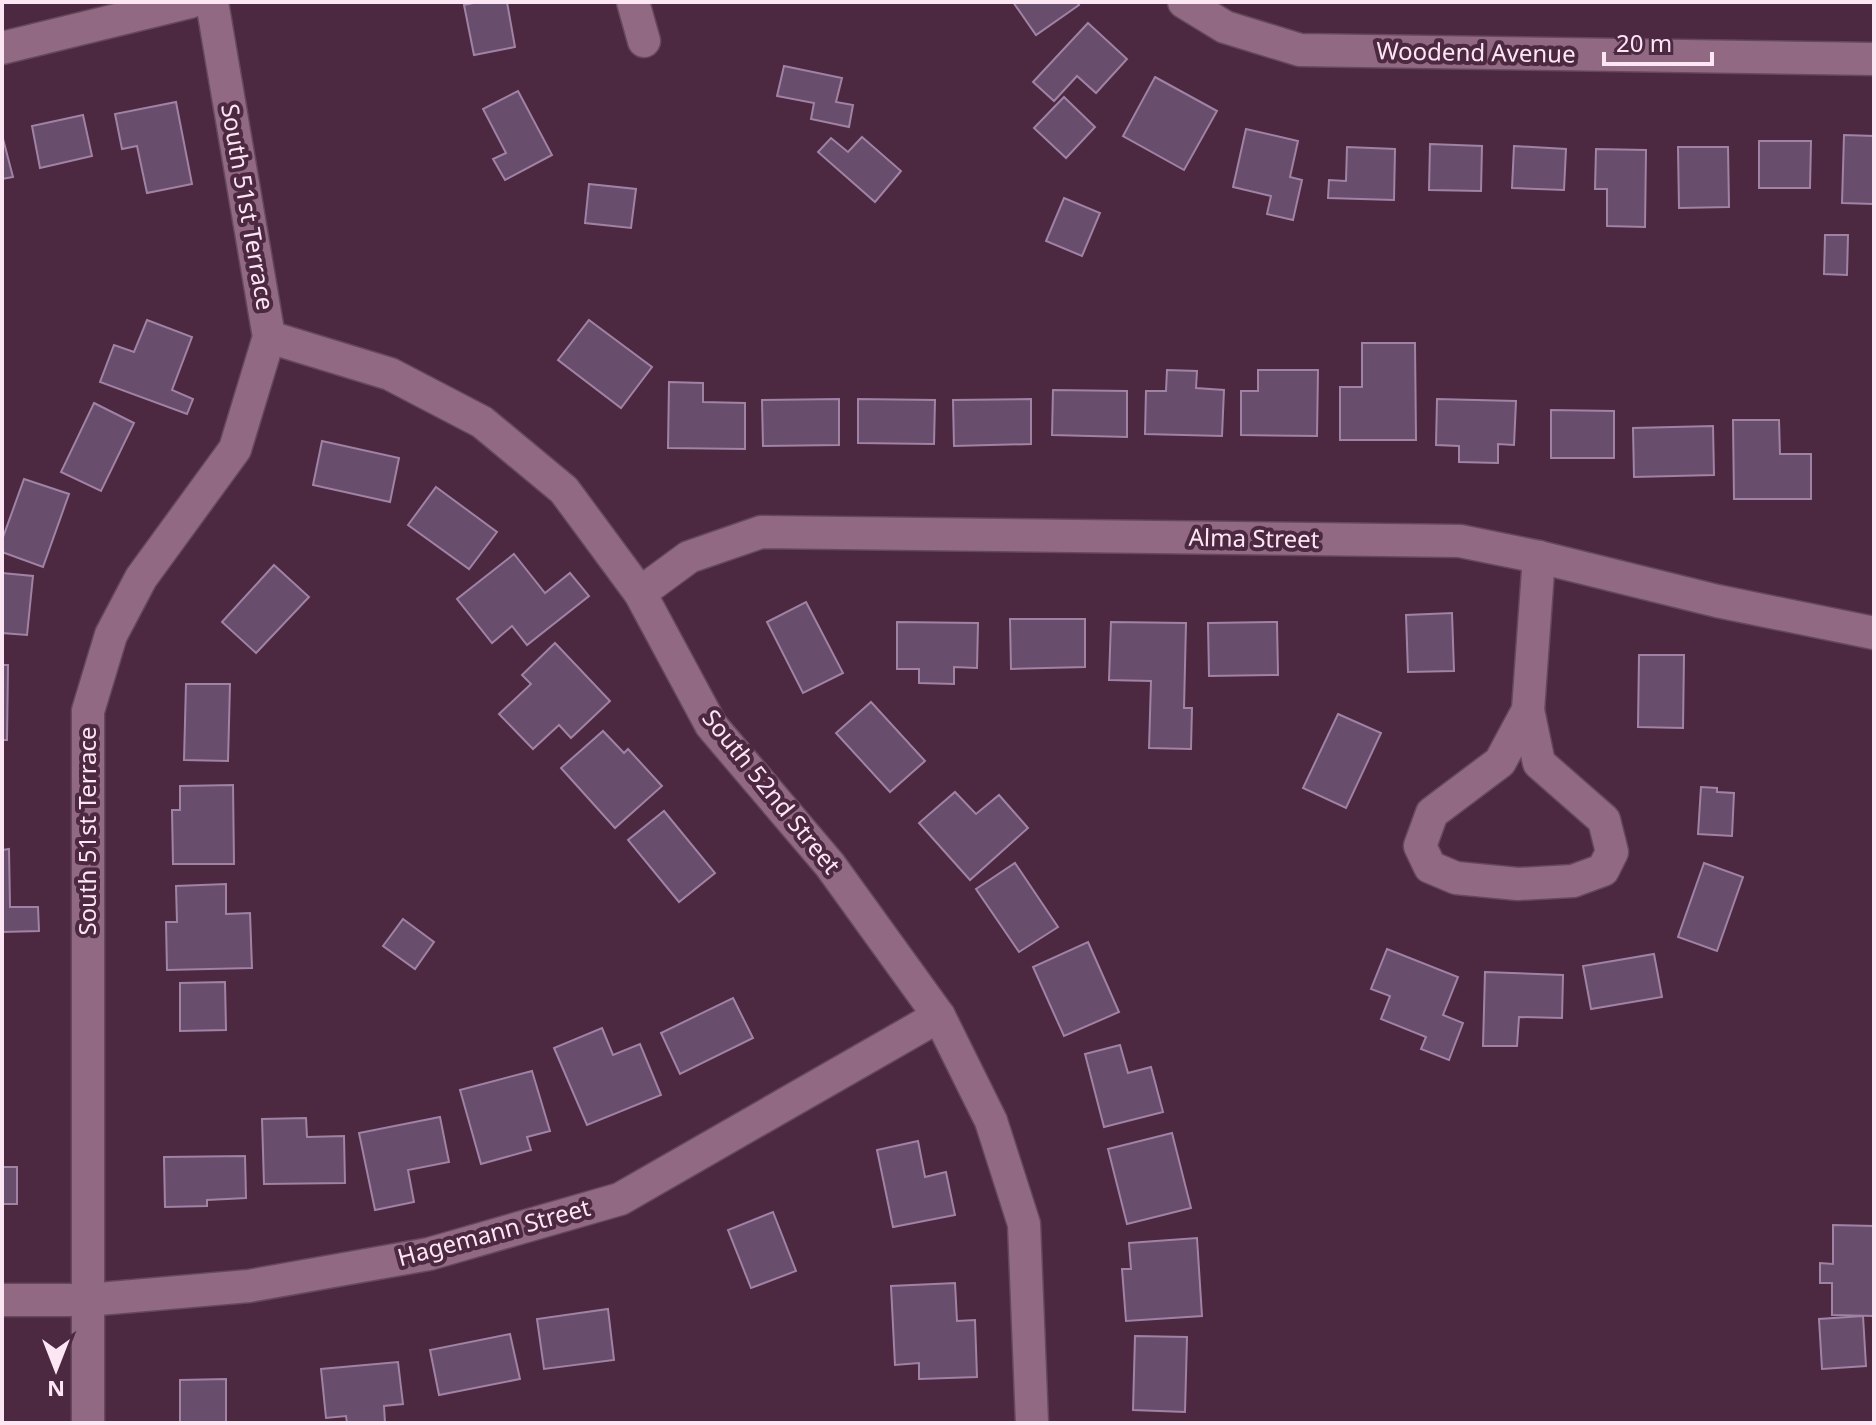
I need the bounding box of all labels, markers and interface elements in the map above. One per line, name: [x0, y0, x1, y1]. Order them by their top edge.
scale bar: [1604, 16, 1712, 66]
text: 20 m: [1616, 26, 1672, 59]
street label: Woodend Avenue: [1376, 33, 1576, 70]
street label: South 51st Terrace: [214, 101, 283, 313]
street label: Alma Street: [1188, 520, 1320, 555]
street label: South 52nd Street: [696, 702, 849, 880]
street label: South 51st Terrace: [70, 726, 103, 936]
street label: Hagemann Street: [394, 1190, 594, 1273]
north arrow: [16, 1329, 96, 1409]
text: N: [47, 1375, 65, 1405]

